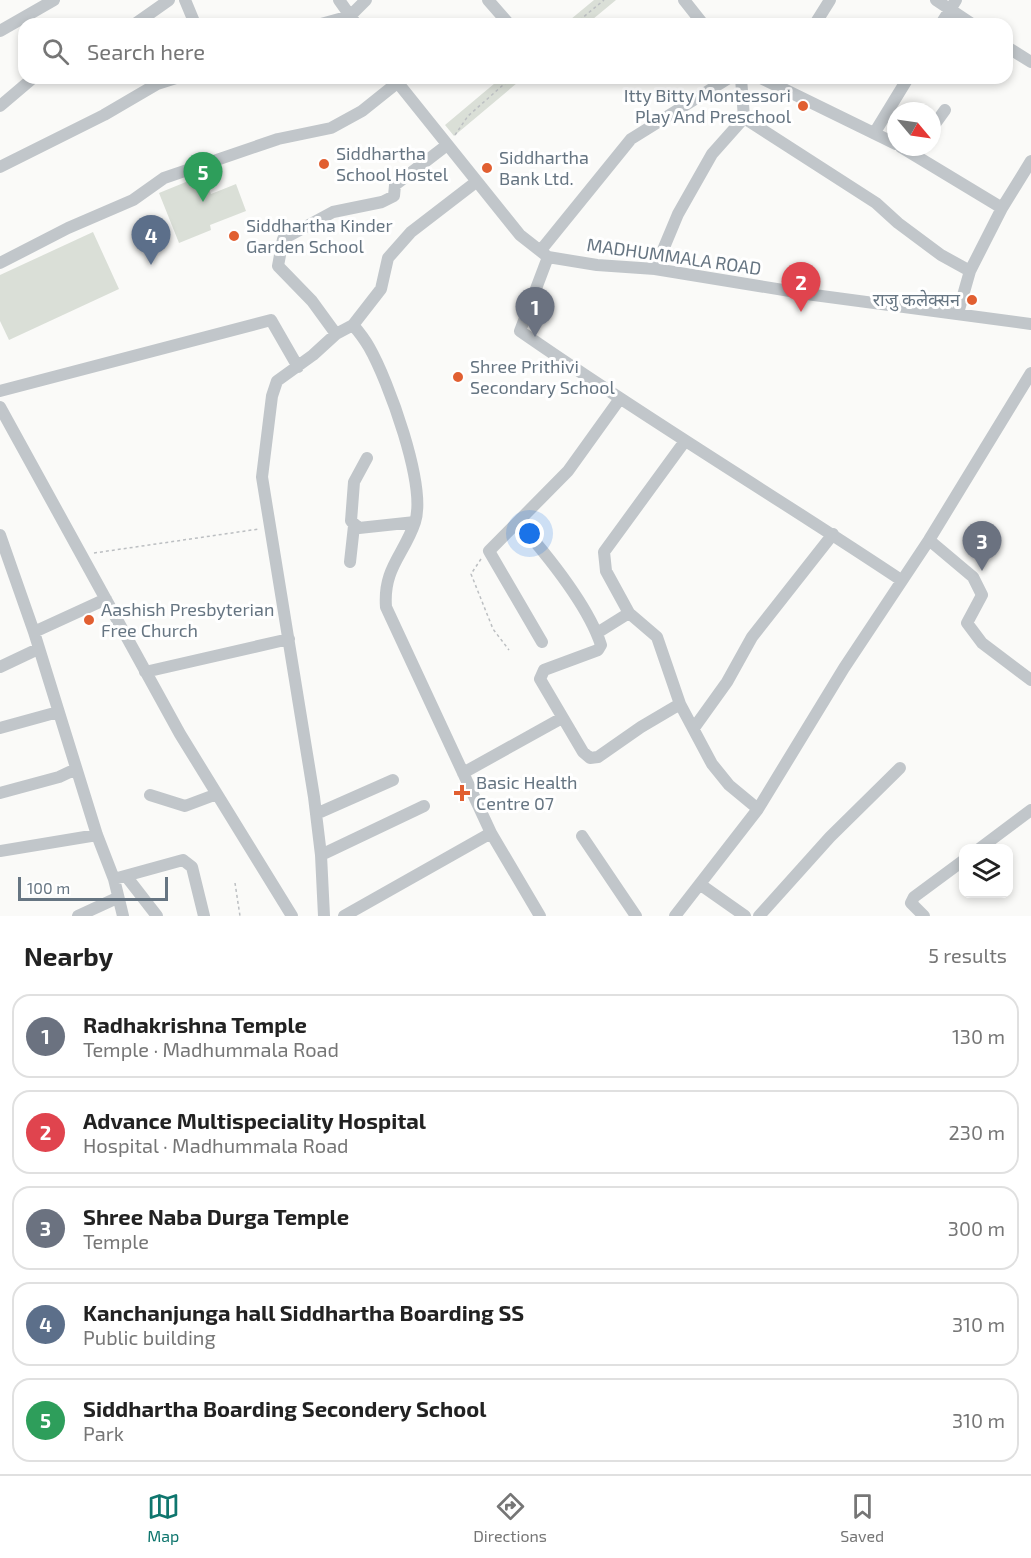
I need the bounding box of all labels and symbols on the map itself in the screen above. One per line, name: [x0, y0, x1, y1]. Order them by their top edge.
place label: Itty Bitty Montessori Play And Preschool: [624, 84, 792, 127]
marker: Itty Bitty Montessori Play And Preschool: [796, 99, 810, 113]
north arrow: [887, 102, 941, 156]
place label: Siddhartha School Hostel: [336, 142, 449, 185]
place label: Siddhartha Bank Ltd.: [499, 146, 589, 189]
pin: 5: [184, 152, 222, 202]
marker: Siddhartha School Hostel: [317, 157, 331, 171]
marker: Siddhartha Bank Ltd.: [480, 161, 494, 175]
place label: Siddhartha Kinder Garden School: [246, 214, 393, 257]
pin: 4: [132, 216, 170, 265]
marker: Siddhartha Kinder Garden School: [227, 229, 241, 243]
street label: MADHUMMALA ROAD: [585, 233, 763, 279]
pin: 2: [782, 262, 820, 312]
pin: 1: [516, 288, 554, 337]
place label: राजु कलेक्सन: [873, 288, 961, 312]
marker: राजु कलेक्सन: [965, 293, 979, 307]
place label: Shree Prithivi Secondary School: [470, 355, 615, 398]
marker: Shree Prithivi Secondary School: [451, 370, 465, 384]
your location: [515, 519, 544, 548]
pin: 3: [962, 522, 1002, 571]
place label: Aashish Presbyterian Free Church: [101, 598, 274, 641]
marker: Aashish Presbyterian Free Church: [82, 613, 96, 627]
place label: Basic Health Centre 07: [476, 771, 578, 814]
marker: Basic Health Centre 07: [453, 784, 471, 802]
scale bar: [18, 874, 168, 902]

